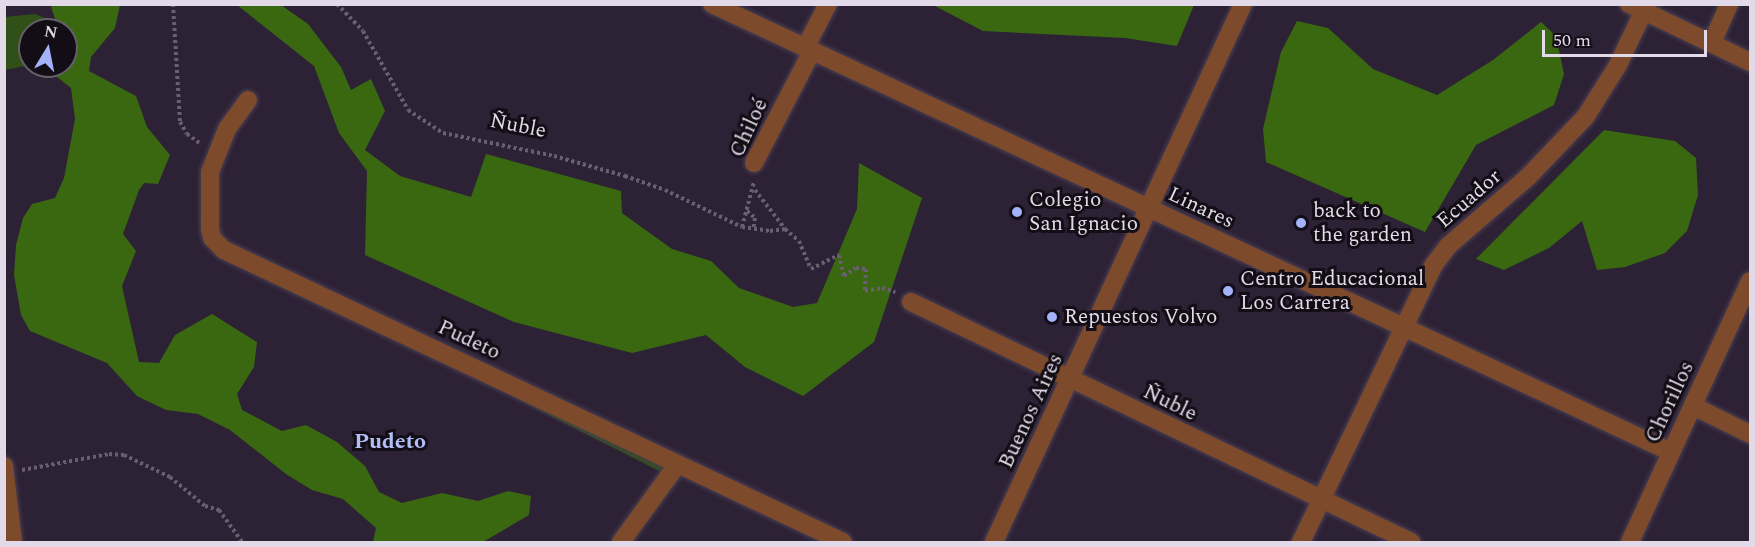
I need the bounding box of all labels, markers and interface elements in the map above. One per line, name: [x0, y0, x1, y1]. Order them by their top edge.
north arrow: [18, 18, 78, 78]
scale bar: [1545, 18, 1710, 56]
text: N: [42, 19, 59, 45]
text: 50 m: [1553, 27, 1591, 54]
street label: Chiloé: [725, 95, 773, 161]
street label: Ñuble: [488, 108, 548, 144]
street label: Ecuador: [1432, 164, 1506, 234]
street label: Linares: [1164, 182, 1238, 234]
place label: Colegio San Ignacio: [1029, 187, 1138, 237]
place label: back to the garden: [1313, 198, 1412, 248]
marker: Colegio San Ignacio: [1010, 205, 1024, 219]
marker: back to the garden: [1294, 216, 1308, 230]
place label: Centro Educacional Los Carrera: [1240, 266, 1424, 316]
marker: Centro Educacional Los Carrera: [1221, 284, 1235, 298]
place label: Repuestos Volvo: [1064, 304, 1217, 330]
marker: Repuestos Volvo: [1045, 310, 1059, 324]
street label: Pudeto: [434, 315, 504, 365]
street label: Buenos Aires: [993, 350, 1069, 472]
street label: Chorillos: [1640, 357, 1700, 447]
street label: Ñuble: [1139, 379, 1201, 427]
district label: Pudeto: [354, 429, 426, 455]

